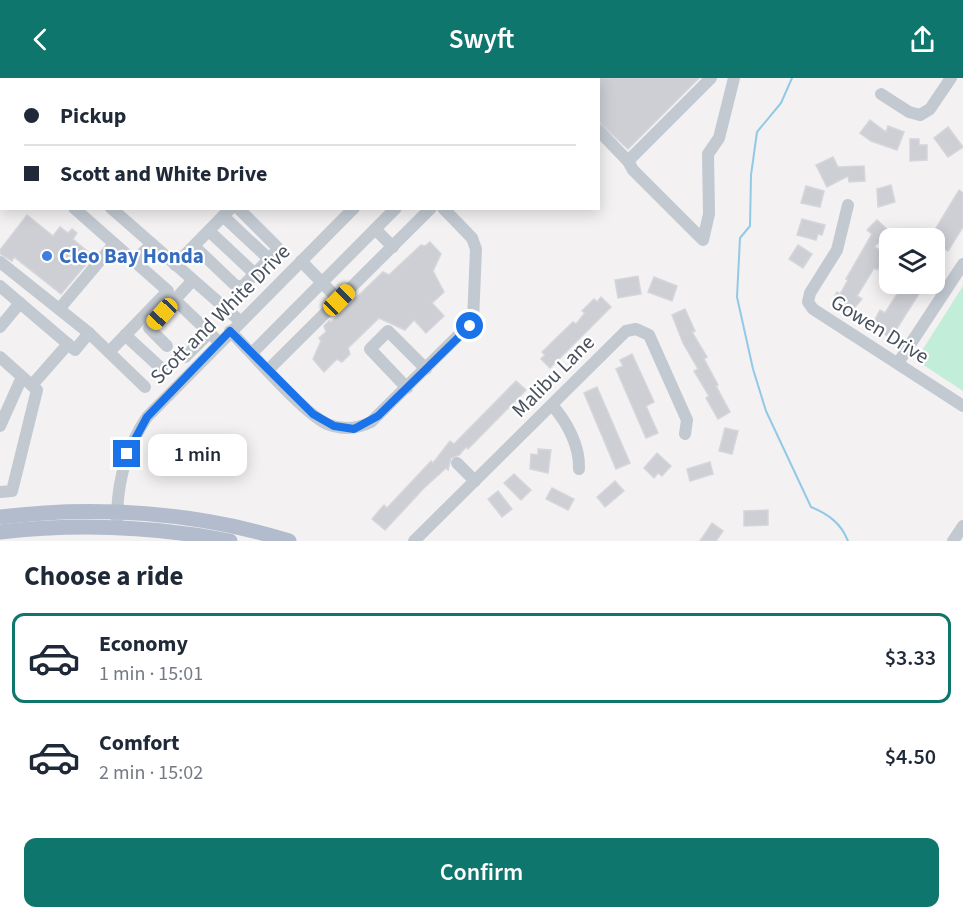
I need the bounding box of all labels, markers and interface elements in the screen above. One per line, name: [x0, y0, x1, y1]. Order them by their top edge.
text: Swyft: [449, 20, 514, 59]
icon: back: [24, 23, 57, 56]
icon: share: [906, 23, 939, 56]
text: Pickup: [60, 100, 126, 132]
text: Scott and White Drive: [60, 158, 267, 190]
map controls: [879, 228, 945, 294]
button: layers: [879, 228, 945, 294]
street label: Scott and White Drive: [143, 237, 297, 391]
place label: Cleo Bay Honda: [59, 241, 204, 271]
marker: Cleo Bay Honda: [40, 249, 54, 263]
car: [320, 281, 358, 319]
street label: Gowen Drive: [825, 287, 935, 371]
car: [143, 295, 181, 333]
route start: [456, 312, 483, 339]
street label: Malibu Lane: [505, 328, 601, 424]
callout: 1 min: [148, 433, 247, 475]
route end: [113, 440, 140, 467]
text: 1 min: [174, 441, 221, 469]
text: Choose a ride: [24, 557, 184, 596]
text: Economy: [99, 628, 188, 660]
icon: car: [27, 631, 81, 685]
text: $3.33: [885, 642, 936, 674]
text: 1 min · 15:01: [99, 660, 203, 688]
text: Comfort: [99, 727, 180, 759]
icon: car: [27, 730, 81, 784]
text: $4.50: [885, 741, 936, 773]
text: 2 min · 15:02: [99, 759, 203, 787]
button: Confirm: [24, 838, 939, 907]

